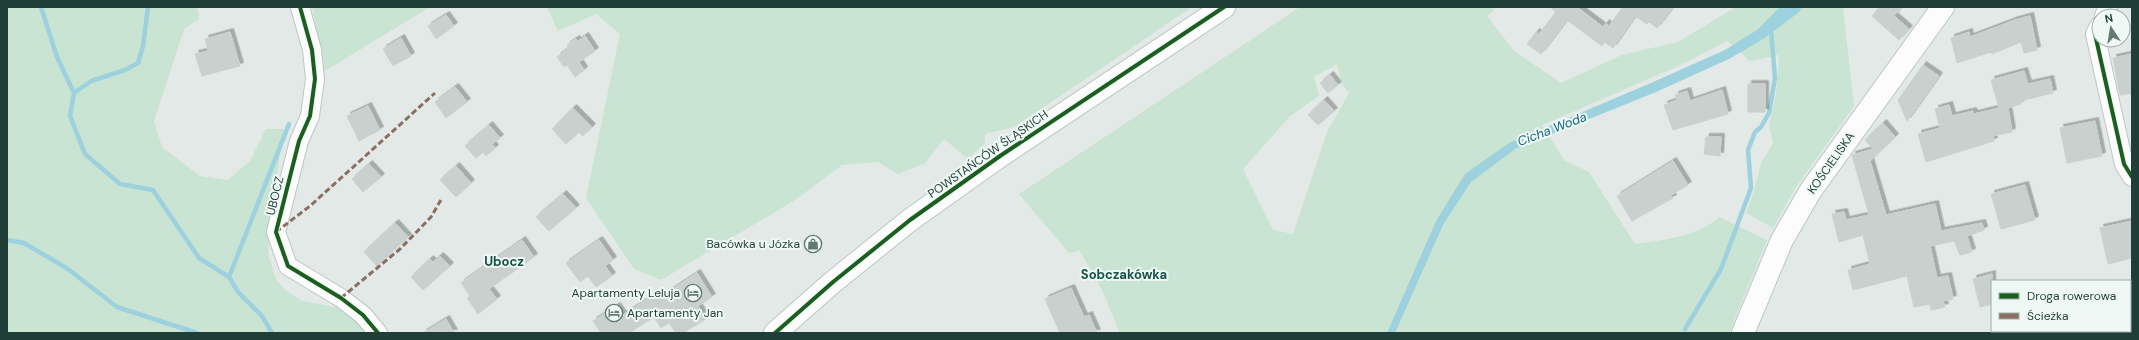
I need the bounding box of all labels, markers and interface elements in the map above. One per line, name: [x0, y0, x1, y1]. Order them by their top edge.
north arrow: [2091, 8, 2131, 48]
text: N: [2104, 11, 2114, 26]
street label: POWSTAŃCÓW ŚLĄSKICH: [925, 106, 1051, 202]
water label: Cicha Woda: [1515, 108, 1589, 150]
street label: KOŚCIELISKA: [1804, 129, 1858, 197]
street label: UBOCZ: [262, 175, 288, 217]
shop icon: Bacówka u Józka: [803, 234, 823, 254]
place label: Bacówka u Józka: [706, 236, 800, 252]
district label: Ubocz: [484, 253, 524, 270]
district label: Sobczakówka: [1081, 266, 1167, 283]
legend: [1991, 280, 2131, 332]
hotel icon: Apartamenty Leluja: [683, 283, 703, 303]
place label: Apartamenty Leluja: [571, 285, 680, 301]
text: Droga rowerowa: [2027, 288, 2116, 304]
hotel icon: Apartamenty Jan: [604, 303, 624, 323]
place label: Apartamenty Jan: [627, 305, 723, 321]
text: Ścieżka: [2027, 308, 2069, 324]

